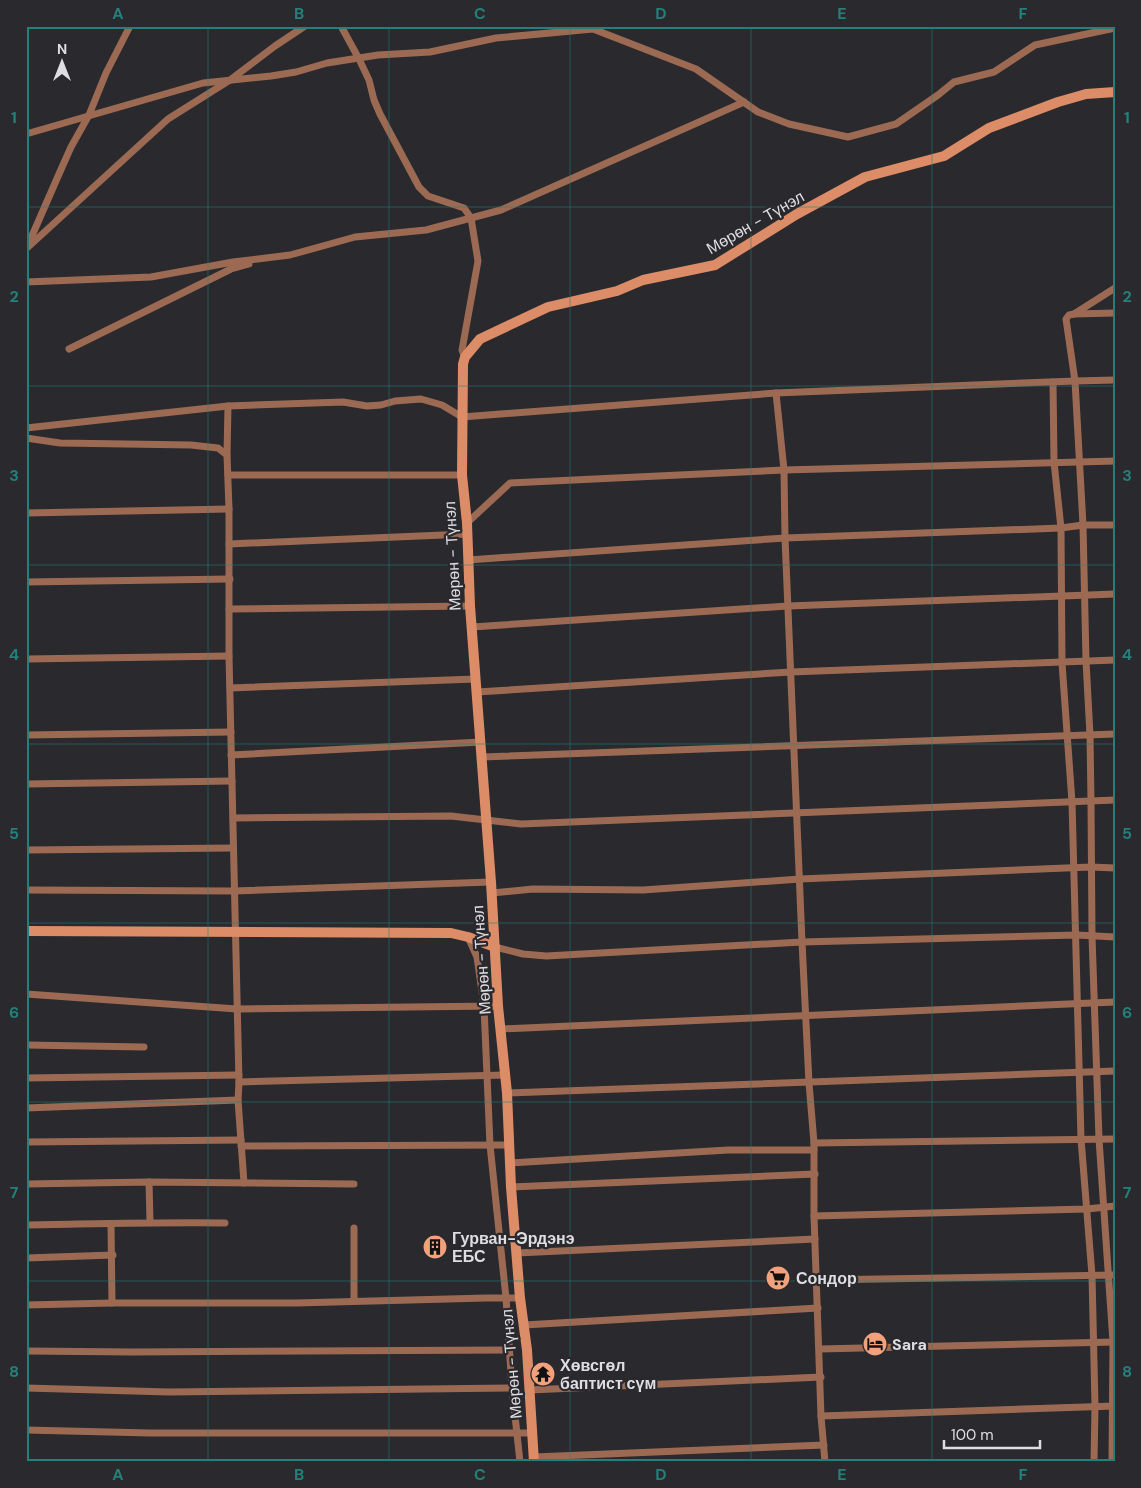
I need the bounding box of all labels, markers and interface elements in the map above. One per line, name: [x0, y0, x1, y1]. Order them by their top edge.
text: A: [112, 3, 124, 24]
text: B: [294, 3, 304, 24]
text: C: [474, 3, 486, 24]
text: D: [655, 3, 667, 24]
text: E: [837, 3, 847, 24]
text: F: [1019, 3, 1028, 24]
north arrow: [38, 38, 88, 88]
text: N: [57, 40, 67, 58]
text: 1: [11, 107, 17, 128]
text: 1: [1124, 107, 1130, 128]
street label: Мөрөн - Түнэл: [702, 186, 808, 259]
text: 2: [9, 286, 19, 307]
text: 2: [1122, 286, 1132, 307]
text: 3: [9, 465, 19, 486]
text: 3: [1122, 465, 1132, 486]
street label: Мөрөн - Түнэл: [439, 501, 466, 611]
text: 4: [9, 644, 19, 665]
text: 4: [1122, 644, 1132, 665]
text: 5: [9, 823, 19, 844]
text: 5: [1122, 823, 1132, 844]
street label: Мөрөн - Түнэл: [467, 904, 496, 1015]
text: 6: [9, 1002, 19, 1023]
text: 6: [1122, 1002, 1132, 1023]
text: 7: [10, 1182, 19, 1203]
text: 7: [1123, 1182, 1132, 1203]
place label: Гурван-Эрдэнэ ЕБС: [452, 1228, 575, 1267]
building icon: Гурван-Эрдэнэ ЕБС: [422, 1234, 448, 1260]
supermarket icon: Сондор: [765, 1265, 791, 1291]
place label: Сондор: [796, 1268, 857, 1289]
street label: Мөрөн - Түнэл: [496, 1308, 527, 1420]
hotel icon: Sara: [862, 1331, 888, 1357]
place label: Sara: [892, 1334, 927, 1355]
place label: Хөвсгөл баптист сүм: [560, 1355, 656, 1394]
text: 8: [9, 1361, 19, 1382]
temple icon: Хөвсгөл баптист сүм: [530, 1361, 556, 1387]
text: 8: [1122, 1361, 1132, 1382]
scale bar: [944, 1418, 1040, 1450]
text: 100 m: [951, 1425, 994, 1445]
text: A: [112, 1464, 124, 1485]
text: B: [294, 1464, 304, 1485]
text: C: [474, 1464, 486, 1485]
text: D: [655, 1464, 667, 1485]
text: E: [837, 1464, 847, 1485]
text: F: [1019, 1464, 1028, 1485]

